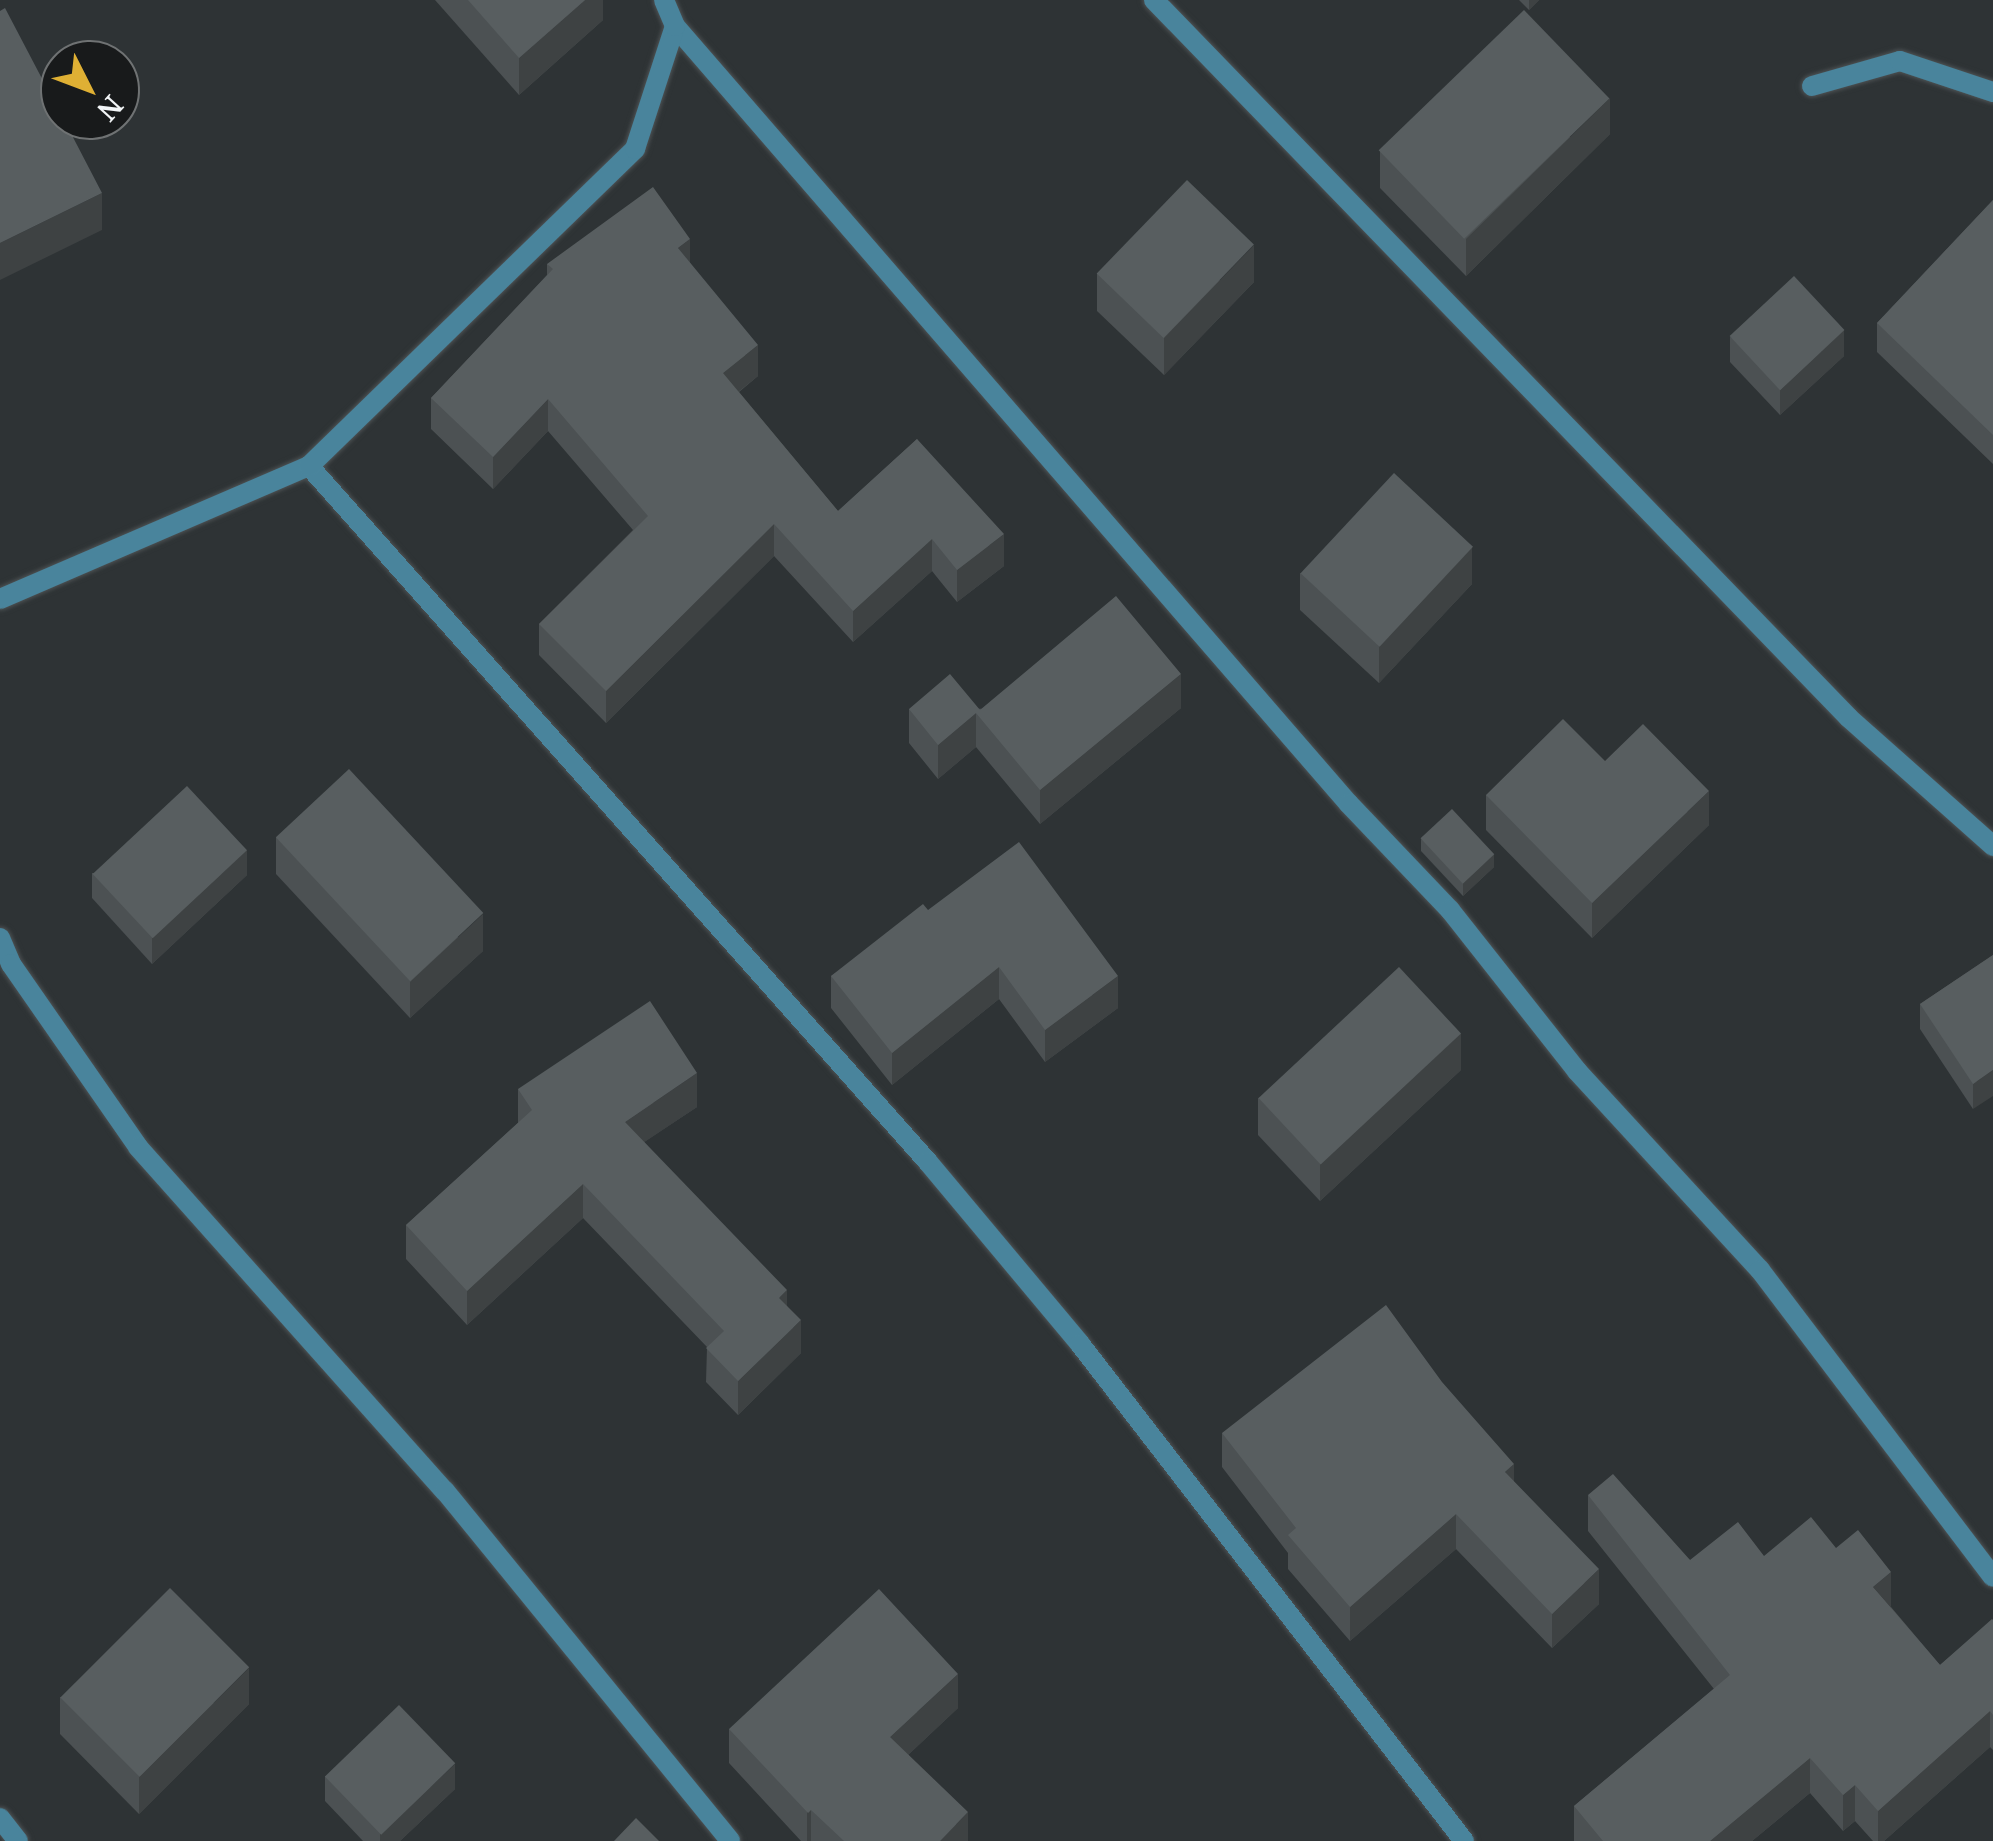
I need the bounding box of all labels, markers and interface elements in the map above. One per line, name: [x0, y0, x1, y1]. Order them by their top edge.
north arrow: [40, 40, 140, 140]
text: N: [89, 88, 132, 130]

